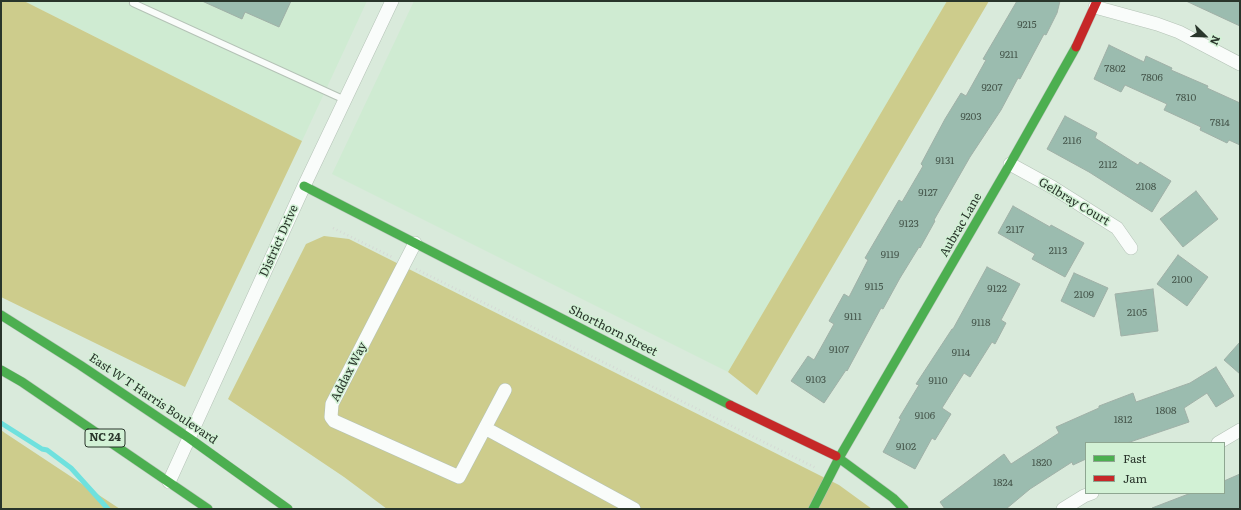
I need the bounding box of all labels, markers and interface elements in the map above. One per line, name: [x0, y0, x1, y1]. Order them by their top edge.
north arrow: [1185, 16, 1225, 56]
house number: 9215: [1017, 19, 1037, 31]
text: N: [1207, 33, 1225, 48]
house number: 9211: [1000, 49, 1018, 61]
house number: 7802: [1104, 63, 1126, 75]
house number: 7806: [1141, 72, 1163, 84]
house number: 9207: [982, 82, 1002, 94]
house number: 7810: [1176, 92, 1196, 104]
house number: 9203: [960, 111, 982, 123]
house number: 7814: [1210, 117, 1230, 129]
house number: 2116: [1063, 135, 1081, 147]
house number: 9131: [936, 155, 954, 167]
house number: 2112: [1099, 159, 1117, 171]
street label: Gelbray Court: [1036, 175, 1112, 229]
house number: 2108: [1136, 181, 1156, 193]
house number: 9127: [918, 187, 938, 199]
street label: Aubrac Lane: [937, 190, 985, 260]
street label: District Drive: [257, 203, 301, 279]
house number: 9123: [899, 218, 919, 230]
house number: 2117: [1006, 224, 1024, 236]
house number: 2113: [1049, 245, 1067, 257]
house number: 9119: [881, 249, 899, 261]
house number: 2100: [1172, 274, 1192, 286]
house number: 9115: [865, 281, 883, 293]
house number: 9122: [987, 283, 1007, 295]
house number: 2109: [1074, 289, 1094, 301]
street label: Shorthorn Street: [566, 302, 660, 360]
house number: 2105: [1127, 307, 1147, 319]
house number: 9111: [844, 311, 862, 323]
house number: 9118: [972, 317, 990, 329]
street label: Addax Way: [328, 340, 370, 404]
house number: 9107: [829, 344, 849, 356]
house number: 9114: [952, 347, 970, 359]
street label: East W T Harris Boulevard: [86, 351, 220, 447]
house number: 9103: [806, 374, 826, 386]
house number: 9110: [928, 375, 948, 387]
house number: 1808: [1156, 405, 1176, 417]
house number: 9106: [915, 410, 935, 422]
house number: 1812: [1114, 414, 1132, 426]
road number: NC 24: [85, 429, 125, 447]
house number: 9102: [896, 441, 916, 453]
legend: [1085, 442, 1225, 494]
text: Fast: [1123, 449, 1146, 467]
house number: 1820: [1032, 457, 1052, 469]
text: Jam: [1123, 469, 1147, 487]
house number: 1824: [993, 477, 1013, 489]

